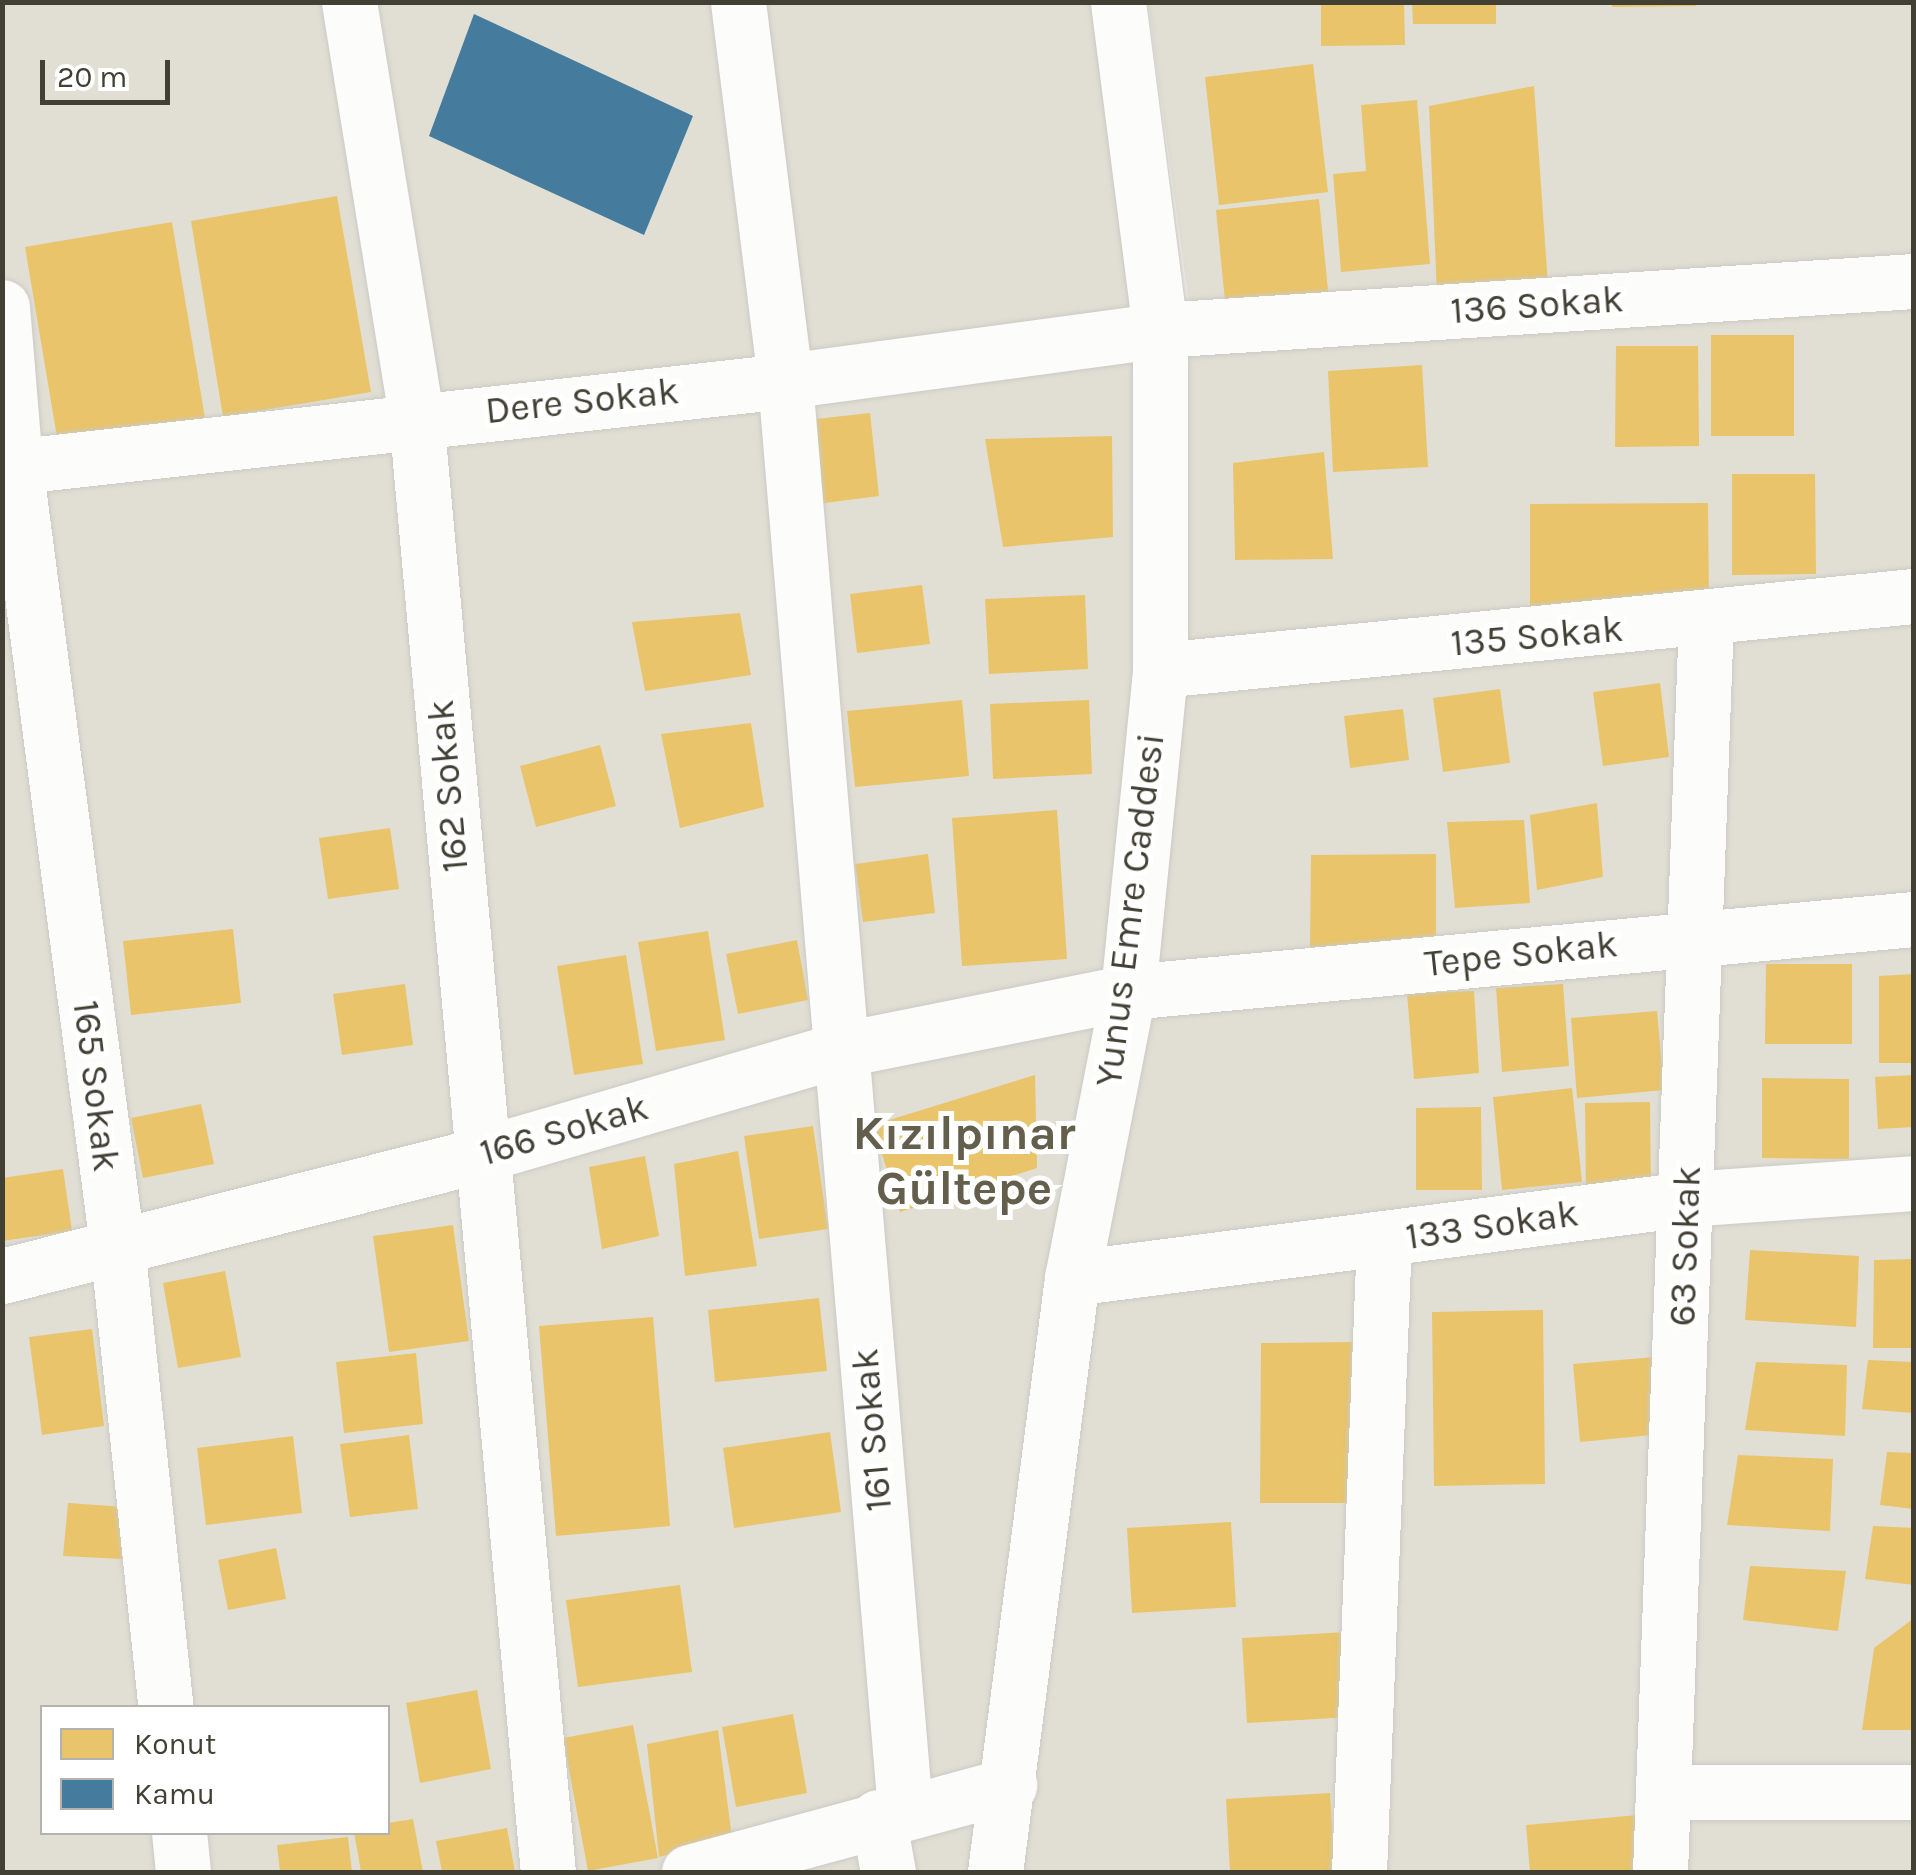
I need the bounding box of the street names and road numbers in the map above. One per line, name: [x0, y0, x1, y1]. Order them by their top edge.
street label: 136 Sokak: [1449, 276, 1625, 334]
street label: Dere Sokak: [483, 368, 681, 434]
street label: 135 Sokak: [1449, 606, 1625, 666]
street label: 162 Sokak: [418, 698, 478, 874]
street label: Yunus Emre Caddesi: [1086, 731, 1174, 1089]
street label: Tepe Sokak: [1422, 921, 1620, 987]
street label: 165 Sokak: [63, 998, 129, 1174]
street label: 166 Sokak: [475, 1084, 653, 1176]
street label: 63 Sokak: [1659, 1165, 1711, 1327]
street label: 133 Sokak: [1403, 1190, 1581, 1260]
street label: 161 Sokak: [842, 1347, 902, 1513]

